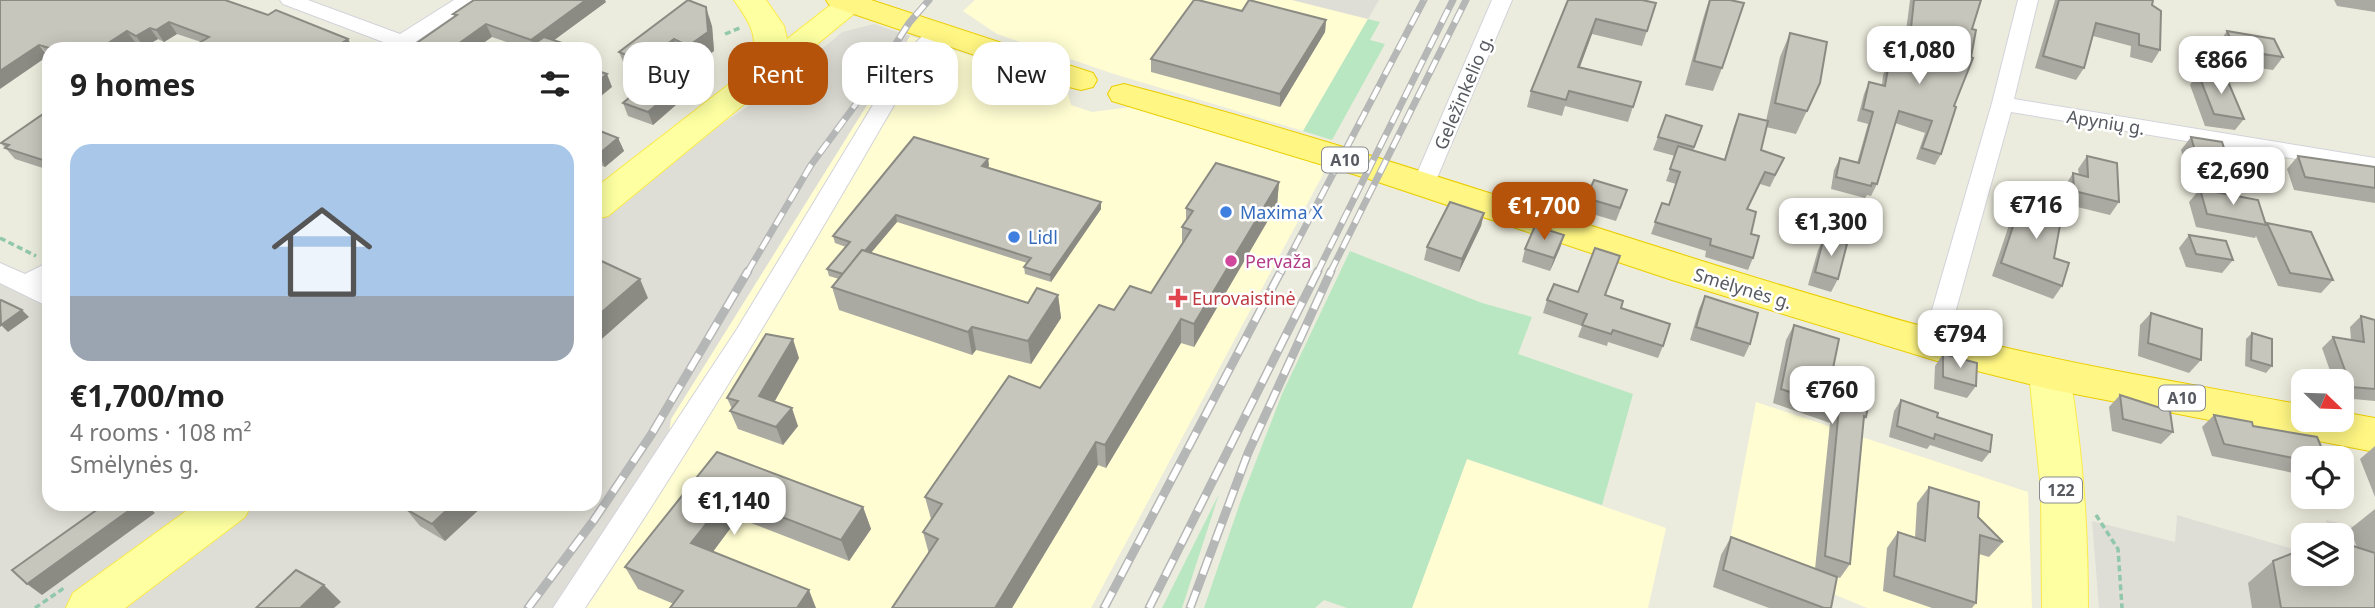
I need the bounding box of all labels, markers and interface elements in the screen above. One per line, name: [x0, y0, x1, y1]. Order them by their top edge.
pin: €1,080: [1862, 27, 1976, 86]
street label: Geležinkelio g.: [1428, 31, 1498, 153]
text: €1,080: [1883, 33, 1955, 65]
pin: €866: [2180, 36, 2262, 96]
chip: Buy: [623, 42, 714, 105]
chip: Rent: [728, 42, 828, 105]
chip: Filters: [842, 42, 958, 105]
chip: New: [972, 42, 1070, 105]
text: €866: [2195, 43, 2247, 75]
text: 9 homes: [70, 64, 195, 105]
icon: filters: [536, 65, 574, 103]
street label: Apynių g.: [2065, 104, 2147, 140]
road number: A10: [1322, 148, 1368, 172]
pin: €2,690: [2176, 148, 2290, 207]
text: €2,690: [2197, 154, 2269, 186]
pin: €1,700: [1487, 182, 1601, 242]
pin: €716: [1995, 182, 2077, 241]
text: €716: [2010, 188, 2062, 220]
icon: home: [259, 189, 385, 315]
text: €1,700: [1508, 189, 1580, 221]
pin: €1,300: [1774, 198, 1888, 258]
place label: Maxima X: [1240, 200, 1323, 224]
marker: Maxima X: [1218, 204, 1234, 220]
text: €1,300: [1795, 205, 1867, 237]
place label: Lidl: [1028, 225, 1058, 249]
marker: Lidl: [1006, 229, 1022, 245]
place label: Pervaža: [1245, 249, 1311, 273]
marker: Pervaža: [1223, 253, 1239, 269]
street label: Smėlynės g.: [1691, 262, 1795, 314]
place label: Eurovaistinė: [1192, 286, 1296, 310]
marker: Eurovaistinė: [1170, 290, 1186, 306]
pin: €794: [1919, 310, 2001, 370]
text: €794: [1934, 317, 1986, 349]
pin: €760: [1791, 366, 1873, 426]
north arrow: [2291, 369, 2354, 432]
map controls: [2291, 369, 2354, 586]
text: €760: [1806, 373, 1858, 405]
text: €1,700/mo: [70, 375, 225, 416]
road number: A10: [2159, 386, 2205, 410]
text: 4 rooms · 108 m²: [70, 416, 252, 448]
button: locate: [2291, 446, 2354, 509]
text: Smėlynės g.: [70, 448, 199, 480]
pin: €1,140: [677, 477, 791, 537]
road number: 122: [2040, 477, 2082, 503]
text: €1,140: [698, 484, 770, 516]
button: layers: [2291, 523, 2354, 586]

